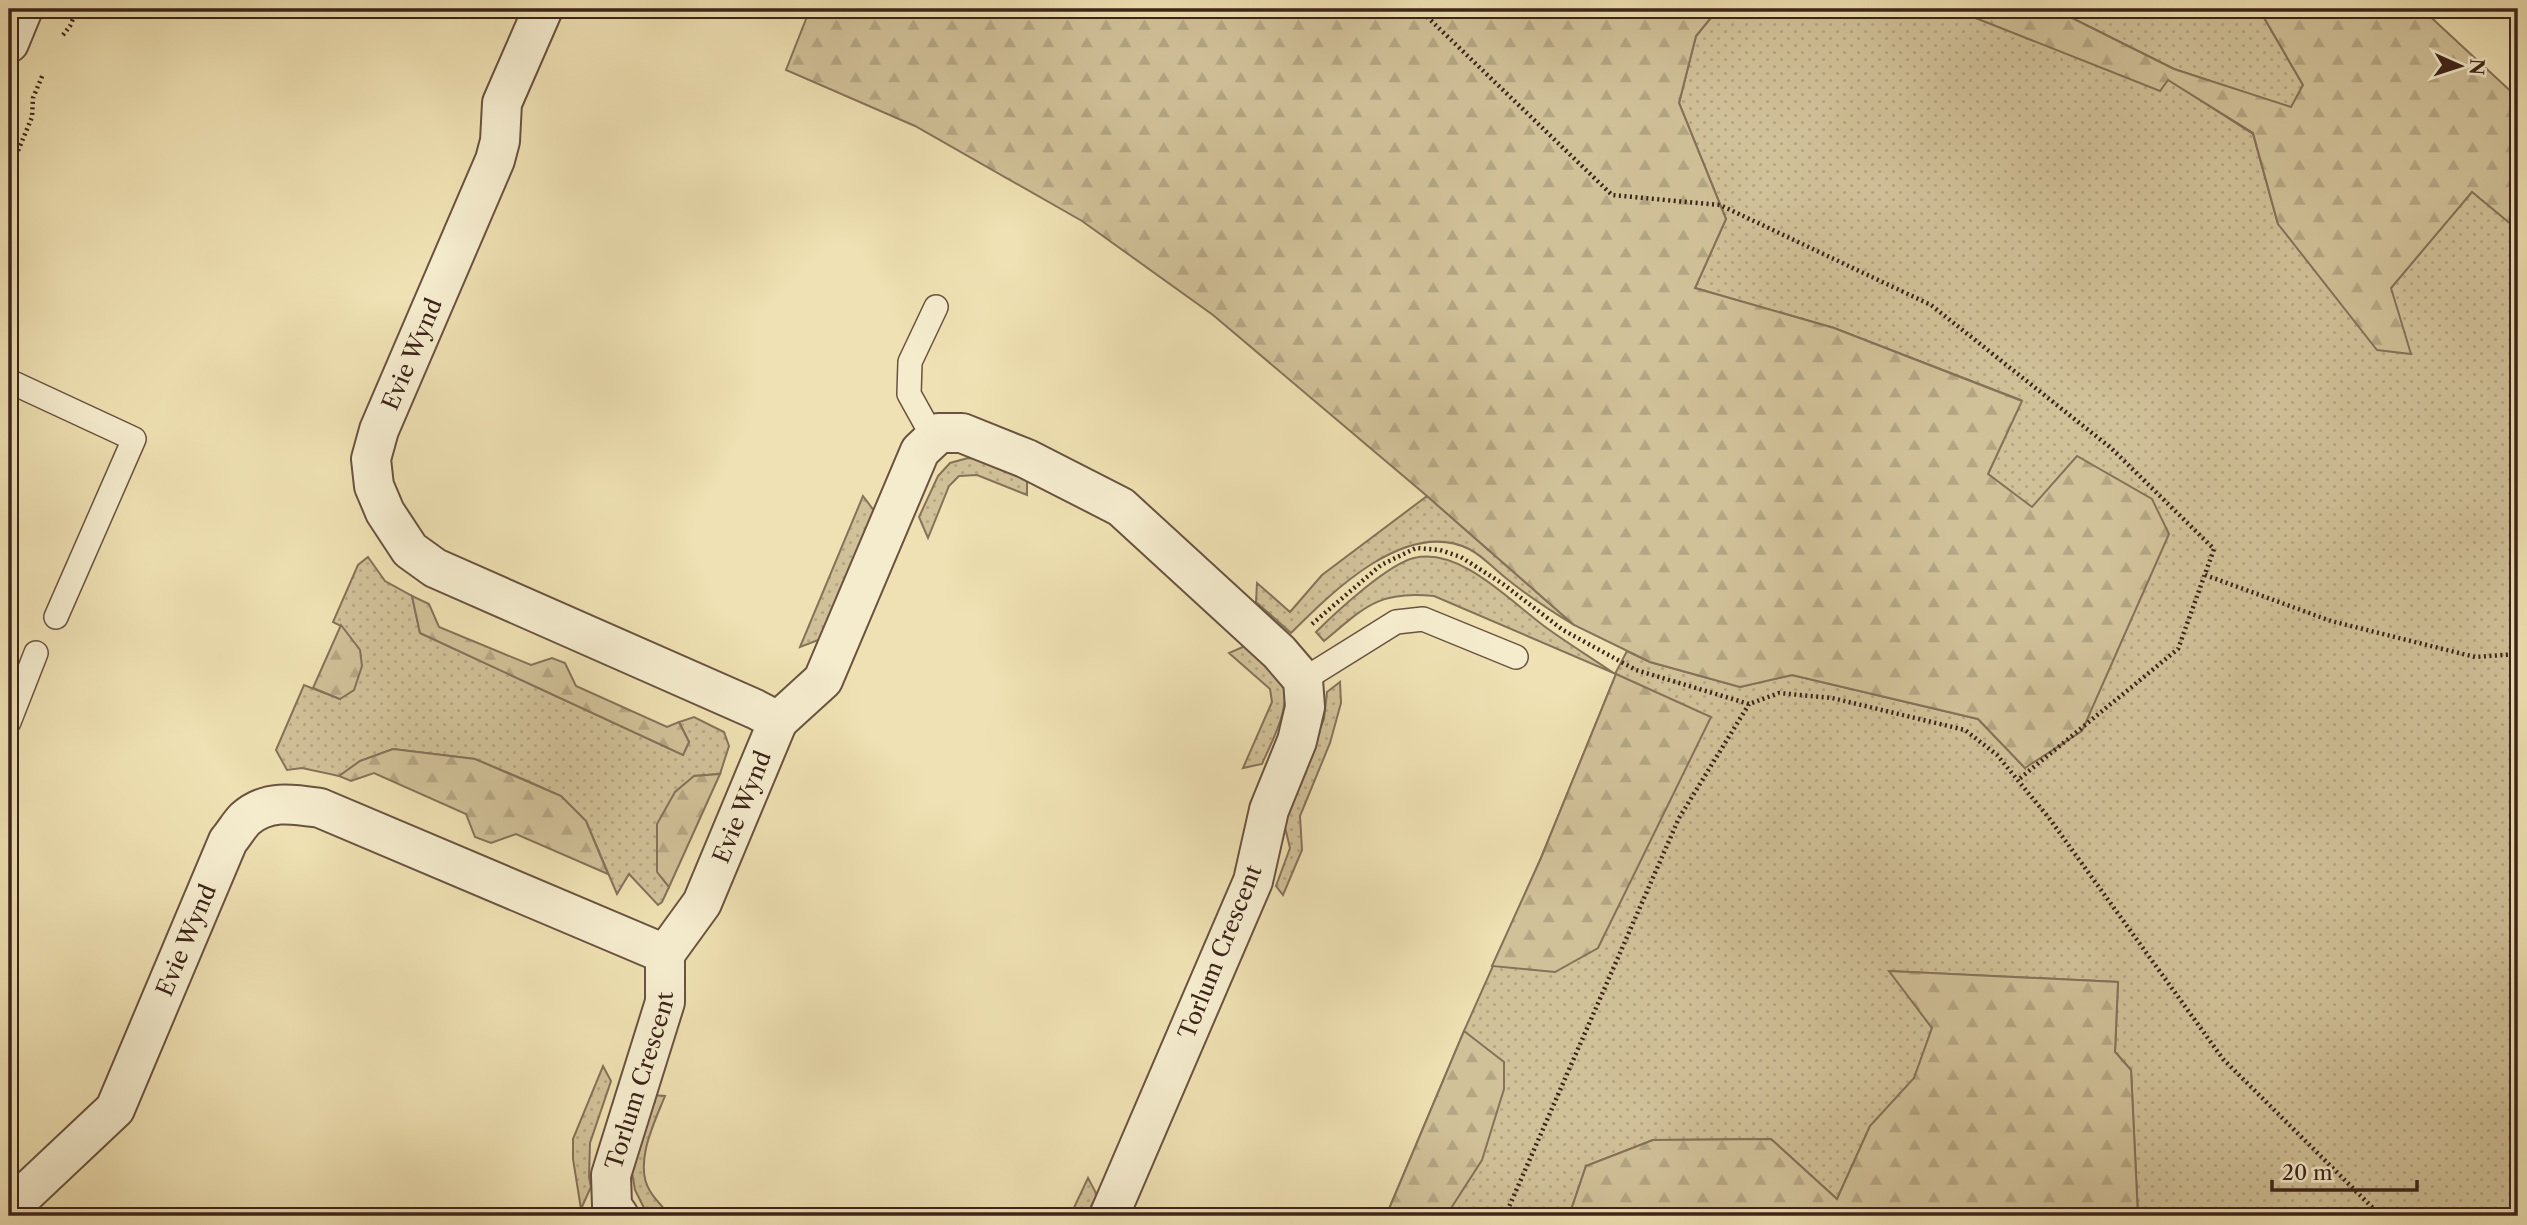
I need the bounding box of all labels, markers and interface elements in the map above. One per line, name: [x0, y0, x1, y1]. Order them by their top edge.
north arrow: [2426, 32, 2496, 102]
text: N: [2465, 58, 2488, 76]
street label: Evie Wynd: [376, 294, 448, 414]
street label: Evie Wynd: [707, 747, 777, 867]
street label: Torlum Crescent: [1172, 861, 1268, 1043]
street label: Evie Wynd: [150, 880, 222, 1000]
street label: Torlum Crescent: [600, 992, 679, 1173]
scale bar: [2272, 1148, 2417, 1192]
text: 20 m: [2282, 1160, 2333, 1185]

